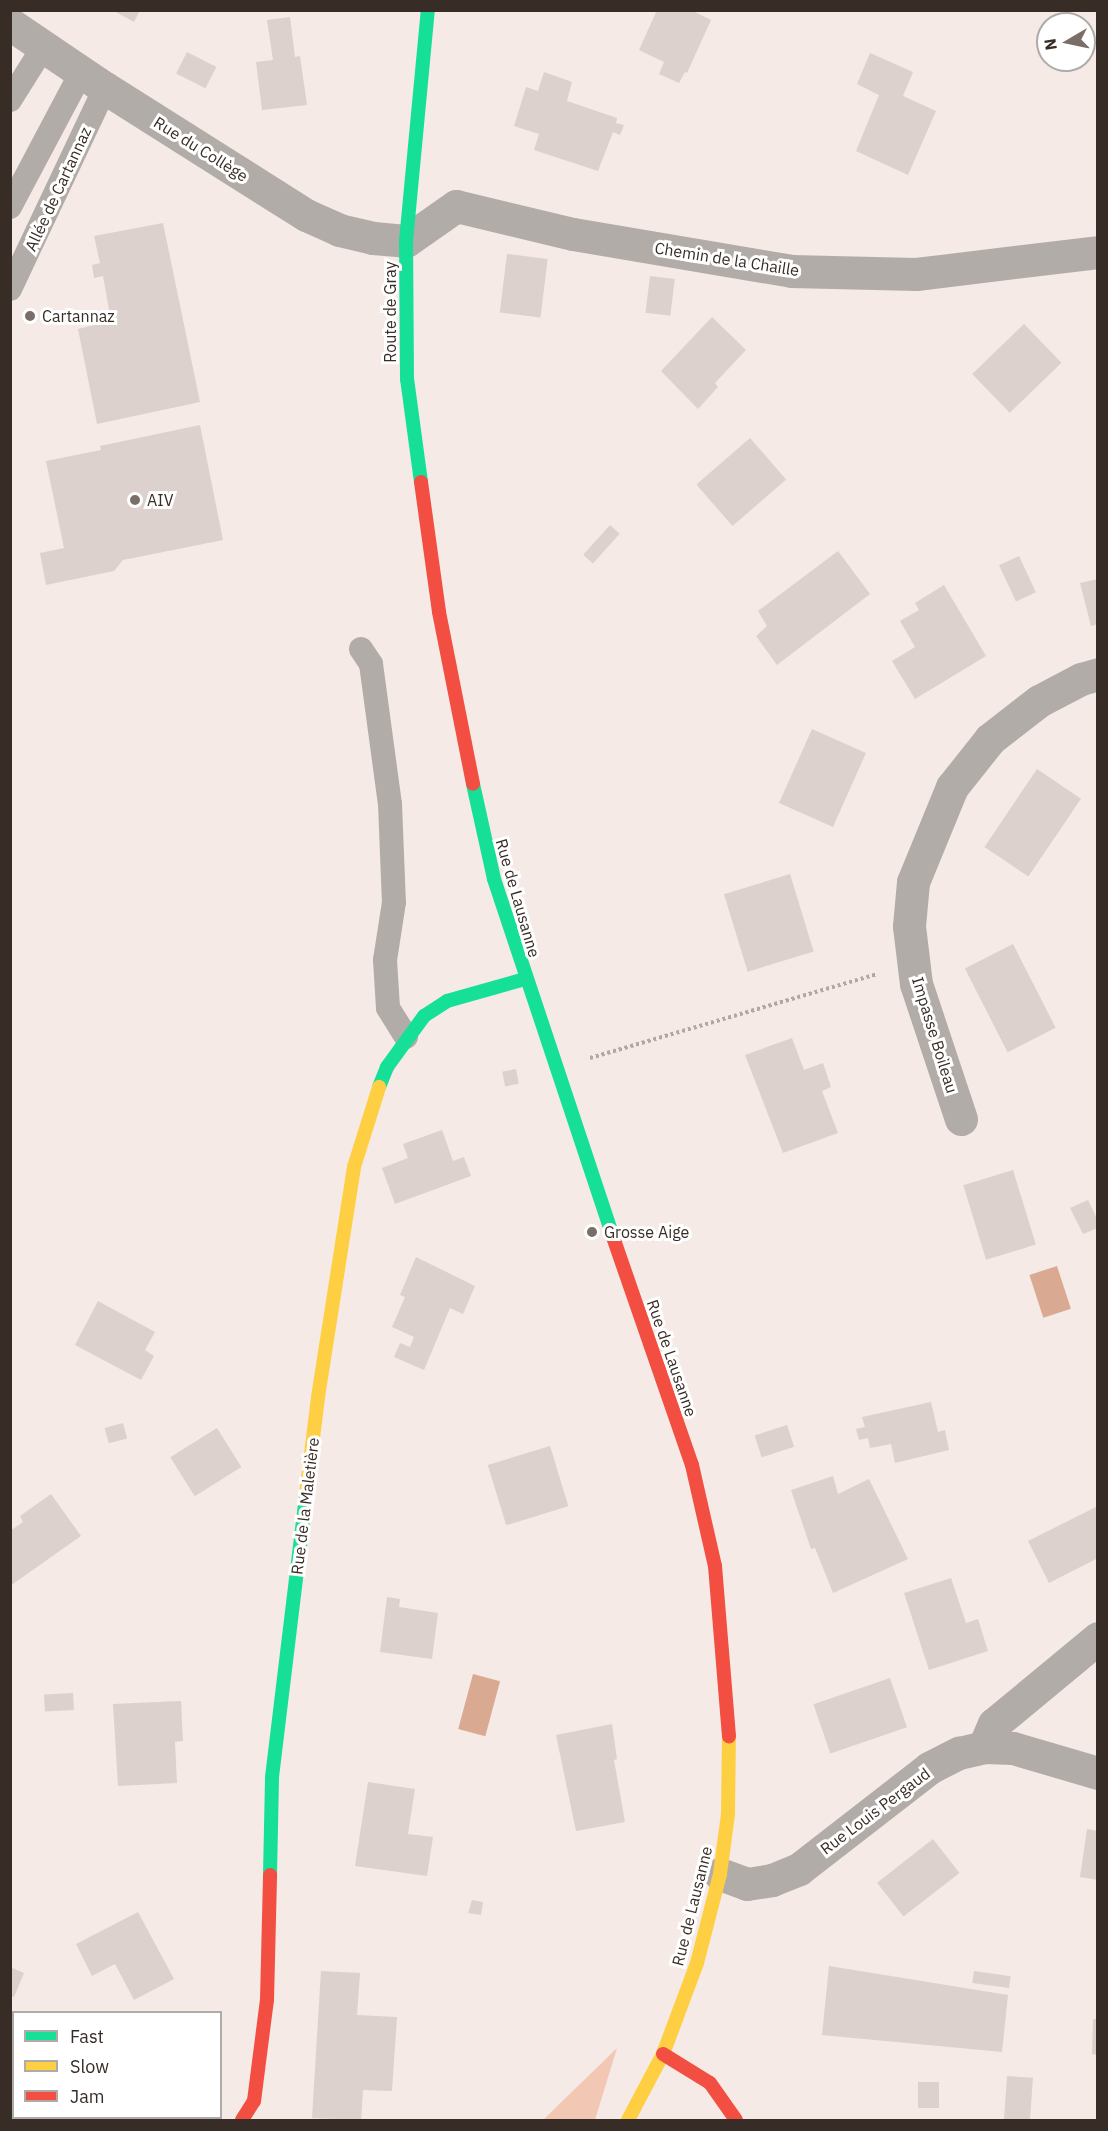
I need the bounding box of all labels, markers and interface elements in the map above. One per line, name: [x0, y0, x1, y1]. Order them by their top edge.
north arrow: [1036, 12, 1096, 72]
text: N: [1039, 37, 1061, 52]
street label: Rue du Collège: [150, 112, 252, 186]
street label: Allée de Cartannaz: [21, 124, 95, 254]
street label: Chemin de la Chaille: [653, 238, 801, 280]
street label: Route de Gray: [380, 261, 400, 363]
place label: Cartannaz: [42, 306, 115, 326]
marker: Cartannaz: [23, 309, 37, 323]
place label: AIV: [147, 490, 173, 510]
marker: AIV: [128, 493, 142, 507]
street label: Rue de Lausanne: [492, 836, 544, 960]
street label: Impasse Boileau: [908, 975, 962, 1095]
place label: Grosse Aige: [604, 1222, 689, 1242]
marker: Grosse Aige: [585, 1225, 599, 1239]
street label: Rue de Lausanne: [643, 1297, 701, 1419]
street label: Rue de la Maletière: [287, 1436, 323, 1576]
street label: Rue Louis Pergaud: [816, 1764, 934, 1858]
street label: Rue de Lausanne: [668, 1844, 716, 1968]
legend: [12, 2011, 222, 2119]
text: Fast: [70, 2025, 104, 2048]
text: Slow: [70, 2055, 109, 2078]
text: Jam: [70, 2085, 105, 2108]

